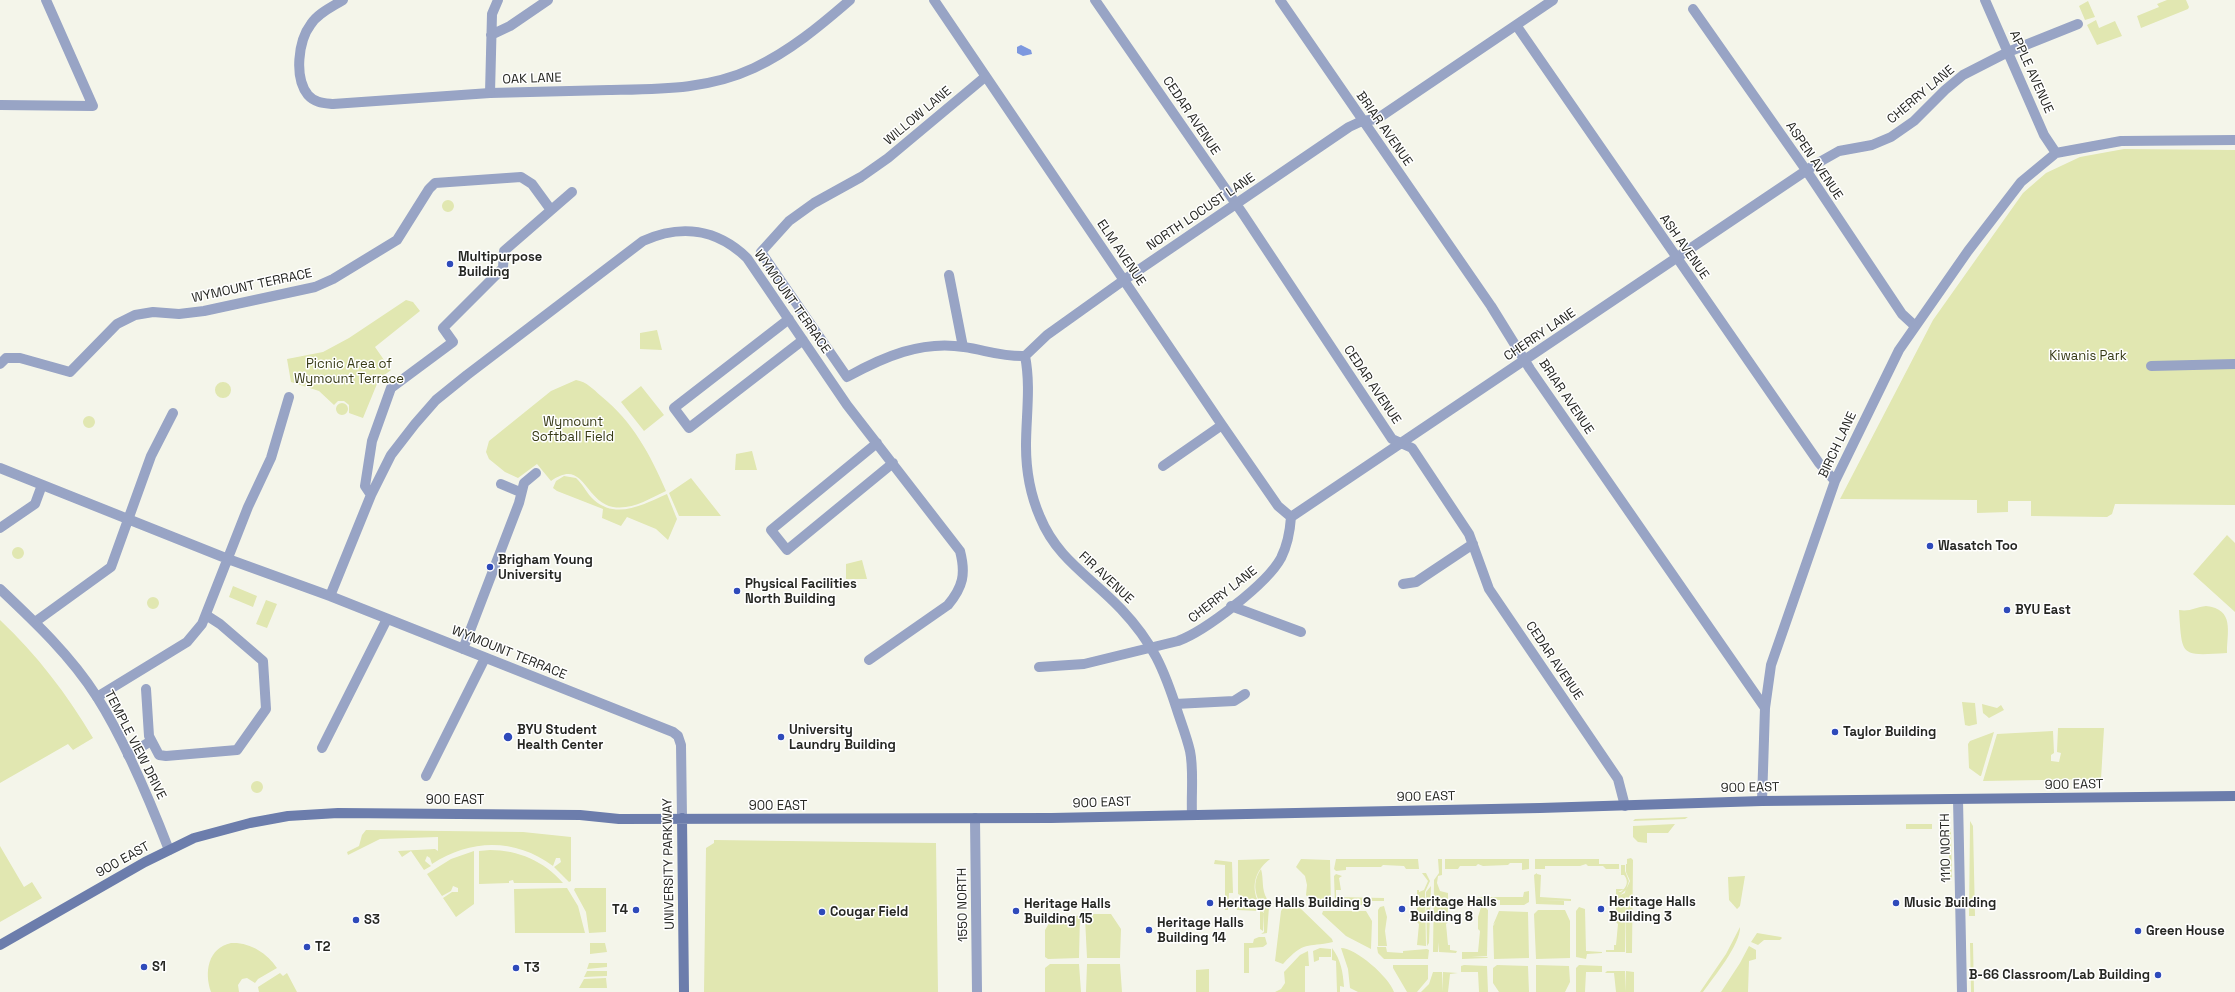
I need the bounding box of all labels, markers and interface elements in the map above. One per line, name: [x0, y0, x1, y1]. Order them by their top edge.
street label: APPLE AVENUE: [2006, 28, 2056, 116]
street label: CHERRY LANE: [1884, 62, 1958, 128]
street label: OAK LANE: [502, 70, 562, 88]
street label: CEDAR AVENUE: [1159, 74, 1223, 158]
street label: WILLOW LANE: [881, 83, 955, 149]
street label: BRIAR AVENUE: [1353, 89, 1415, 169]
street label: ASPEN AVENUE: [1782, 119, 1846, 203]
street label: NORTH LOCUST LANE: [1144, 170, 1258, 254]
street label: ASH AVENUE: [1656, 212, 1712, 282]
street label: ELM AVENUE: [1093, 217, 1149, 289]
street label: WYMOUNT TERRACE: [750, 247, 834, 357]
place label: Multipurpose Building: [458, 249, 542, 280]
marker: Multipurpose Building: [445, 259, 455, 269]
street label: WYMOUNT TERRACE: [190, 266, 314, 306]
street label: CHERRY LANE: [1501, 305, 1579, 365]
street label: CEDAR AVENUE: [1340, 343, 1404, 427]
park label: Kiwanis Park: [2049, 348, 2127, 364]
park label: Picnic Area of Wymount Terrace: [294, 356, 404, 387]
street label: BRIAR AVENUE: [1535, 356, 1597, 438]
street label: BIRCH LANE: [1816, 409, 1860, 481]
park label: Wymount Softball Field: [532, 414, 614, 445]
place label: Wasatch Too: [1938, 538, 2018, 554]
marker: Wasatch Too: [1925, 541, 1935, 551]
street label: FIR AVENUE: [1075, 549, 1137, 607]
place label: Brigham Young University: [498, 552, 593, 583]
marker: Brigham Young University: [485, 562, 495, 572]
street label: CHERRY LANE: [1186, 563, 1260, 627]
place label: Physical Facilities North Building: [745, 576, 857, 607]
marker: Physical Facilities North Building: [732, 586, 742, 596]
place label: BYU East: [2015, 602, 2071, 618]
marker: BYU East: [2002, 605, 2012, 615]
street label: CEDAR AVENUE: [1522, 619, 1586, 703]
street label: WYMOUNT TERRACE: [449, 623, 569, 683]
street label: TEMPLE VIEW DRIVE: [101, 688, 169, 802]
place label: BYU Student Health Center: [517, 722, 603, 753]
place label: University Laundry Building: [789, 722, 896, 753]
place label: Taylor Building: [1843, 724, 1936, 740]
marker: Taylor Building: [1830, 727, 1840, 737]
marker: BYU Student Health Center: [502, 731, 514, 743]
marker: University Laundry Building: [776, 732, 786, 742]
street label: 900 EAST: [2045, 777, 2103, 793]
street label: 900 EAST: [1721, 780, 1779, 796]
street label: 900 EAST: [1397, 789, 1455, 805]
street label: 900 EAST: [426, 792, 484, 808]
street label: 900 EAST: [1072, 794, 1132, 812]
street label: UNIVERSITY PARKWAY: [660, 798, 678, 930]
street label: 900 EAST: [749, 798, 807, 814]
street label: 1110 NORTH: [1938, 813, 1954, 883]
street label: 900 EAST: [94, 839, 152, 881]
street label: 1550 NORTH: [955, 868, 971, 942]
place label: Heritage Halls Building 8: [1410, 894, 1497, 925]
place label: Heritage Halls Building 3: [1609, 894, 1696, 925]
place label: Heritage Halls Building 9: [1218, 895, 1371, 911]
place label: Music Building: [1904, 895, 1996, 911]
place label: Heritage Halls Building 15: [1024, 896, 1111, 927]
marker: Heritage Halls Building 9: [1205, 898, 1215, 908]
marker: Music Building: [1891, 898, 1901, 908]
place label: T4: [612, 902, 628, 918]
place label: Cougar Field: [830, 904, 908, 920]
marker: Heritage Halls Building 8: [1397, 904, 1407, 914]
marker: Heritage Halls Building 3: [1596, 904, 1606, 914]
marker: T4: [631, 905, 641, 915]
marker: Heritage Halls Building 15: [1011, 906, 1021, 916]
marker: Cougar Field: [817, 907, 827, 917]
place label: S3: [364, 912, 380, 928]
marker: S3: [351, 915, 361, 925]
place label: Heritage Halls Building 14: [1157, 915, 1244, 946]
place label: Green House: [2146, 923, 2225, 939]
marker: Heritage Halls Building 14: [1144, 925, 1154, 935]
marker: Green House: [2133, 926, 2143, 936]
place label: T2: [315, 939, 330, 955]
marker: T2: [302, 942, 312, 952]
place label: S1: [152, 959, 166, 975]
place label: T3: [524, 960, 540, 976]
marker: S1: [139, 962, 149, 972]
marker: T3: [511, 963, 521, 973]
place label: B-66 Classroom/Lab Building: [1969, 967, 2150, 983]
marker: B-66 Classroom/Lab Building: [2153, 970, 2163, 980]

